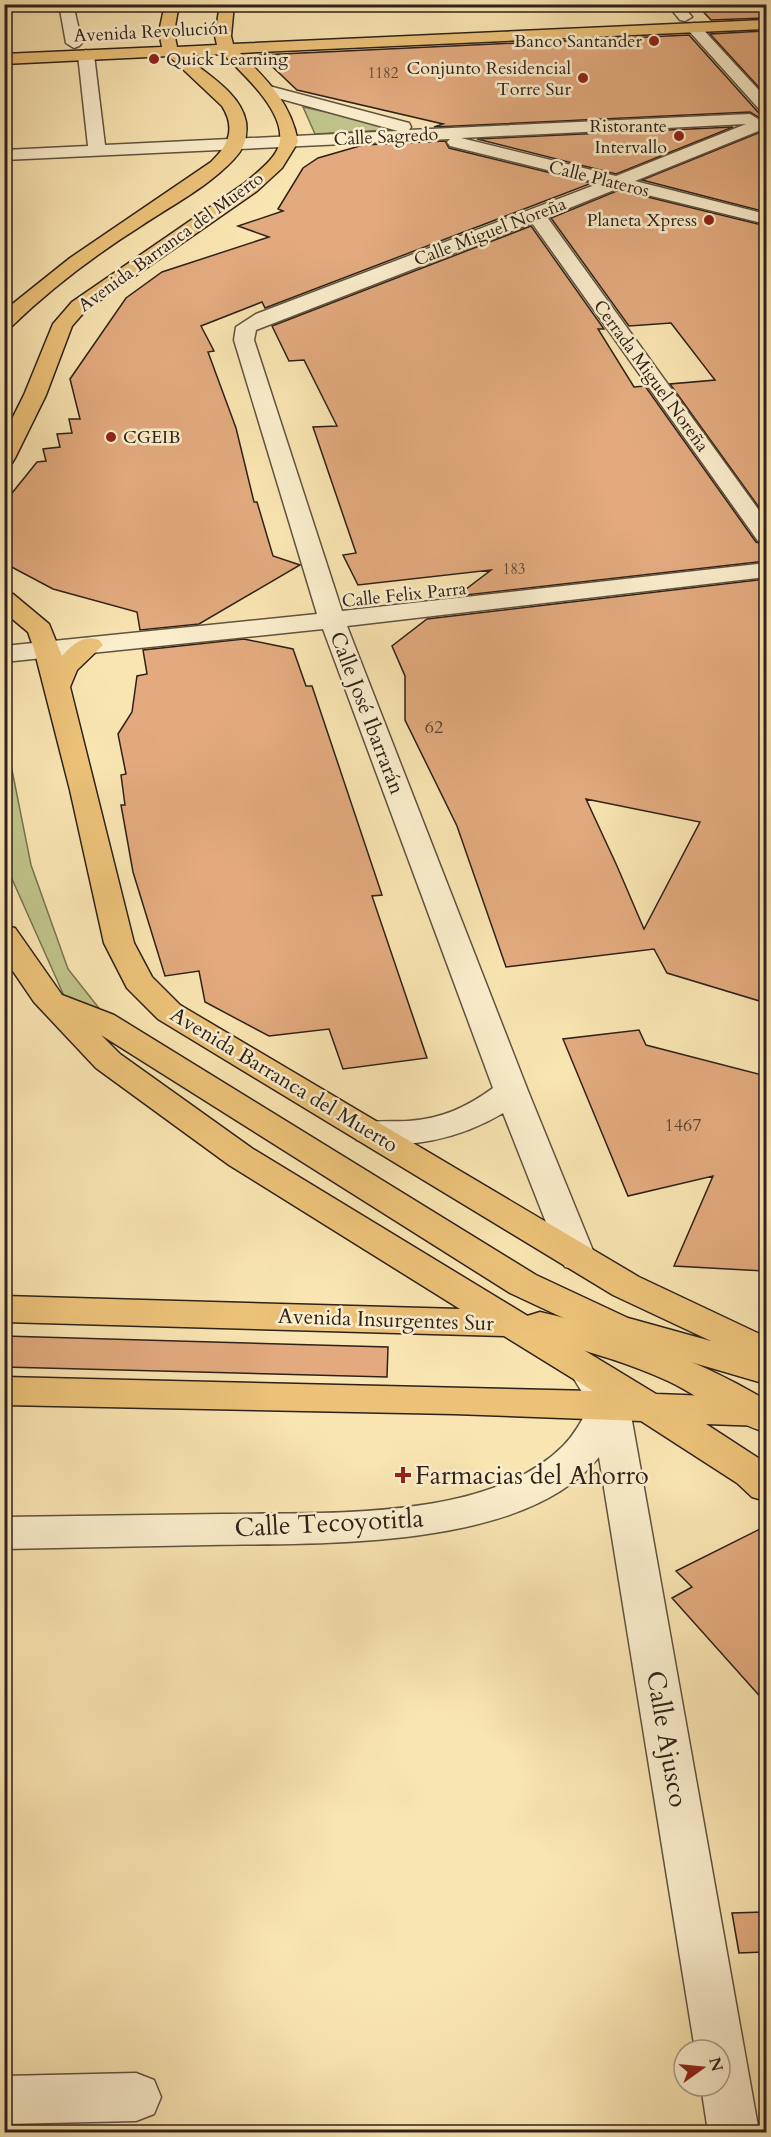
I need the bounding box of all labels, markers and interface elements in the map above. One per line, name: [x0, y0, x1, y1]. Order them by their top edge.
street label: Avenida Revolución: [73, 15, 230, 49]
place label: Banco Santander: [514, 29, 642, 54]
marker: Banco Santander: [647, 34, 661, 48]
place label: Quick Learning: [166, 47, 289, 72]
marker: Quick Learning: [147, 52, 161, 66]
place label: Conjunto Residencial Torre Sur: [407, 56, 571, 102]
house number: 1182: [368, 63, 399, 83]
marker: Conjunto Residencial Torre Sur: [576, 71, 590, 85]
place label: Ristorante Intervallo: [590, 114, 667, 160]
street label: Calle Sagredo: [333, 122, 439, 152]
marker: Ristorante Intervallo: [672, 129, 686, 143]
street label: Calle Plateros: [546, 154, 652, 204]
street label: Avenida Barranca del Muerto: [73, 166, 269, 318]
street label: Calle Miguel Noreña: [410, 191, 570, 273]
place label: Planeta Xpress: [587, 208, 697, 233]
marker: Planeta Xpress: [702, 213, 716, 227]
street label: Cerrada Miguel Noreña: [587, 295, 715, 457]
place label: CGEIB: [123, 425, 181, 450]
marker: CGEIB: [104, 430, 118, 444]
house number: 183: [502, 559, 526, 579]
street label: Calle Felix Parra: [341, 576, 468, 614]
street label: Calle José Ibarrarán: [323, 627, 411, 799]
house number: 62: [425, 715, 443, 740]
street label: Avenida Barranca del Muerto: [165, 1000, 403, 1160]
house number: 1467: [665, 1113, 701, 1138]
street label: Avenida Insurgentes Sur: [278, 1302, 495, 1338]
place label: Farmacias del Ahorro: [415, 1458, 649, 1493]
marker: Farmacias del Ahorro: [396, 1468, 410, 1482]
street label: Calle Tecoyotitla: [234, 1501, 424, 1545]
street label: Calle Ajusco: [638, 1668, 696, 1810]
north arrow: [672, 2038, 732, 2098]
text: N: [703, 2055, 728, 2074]

